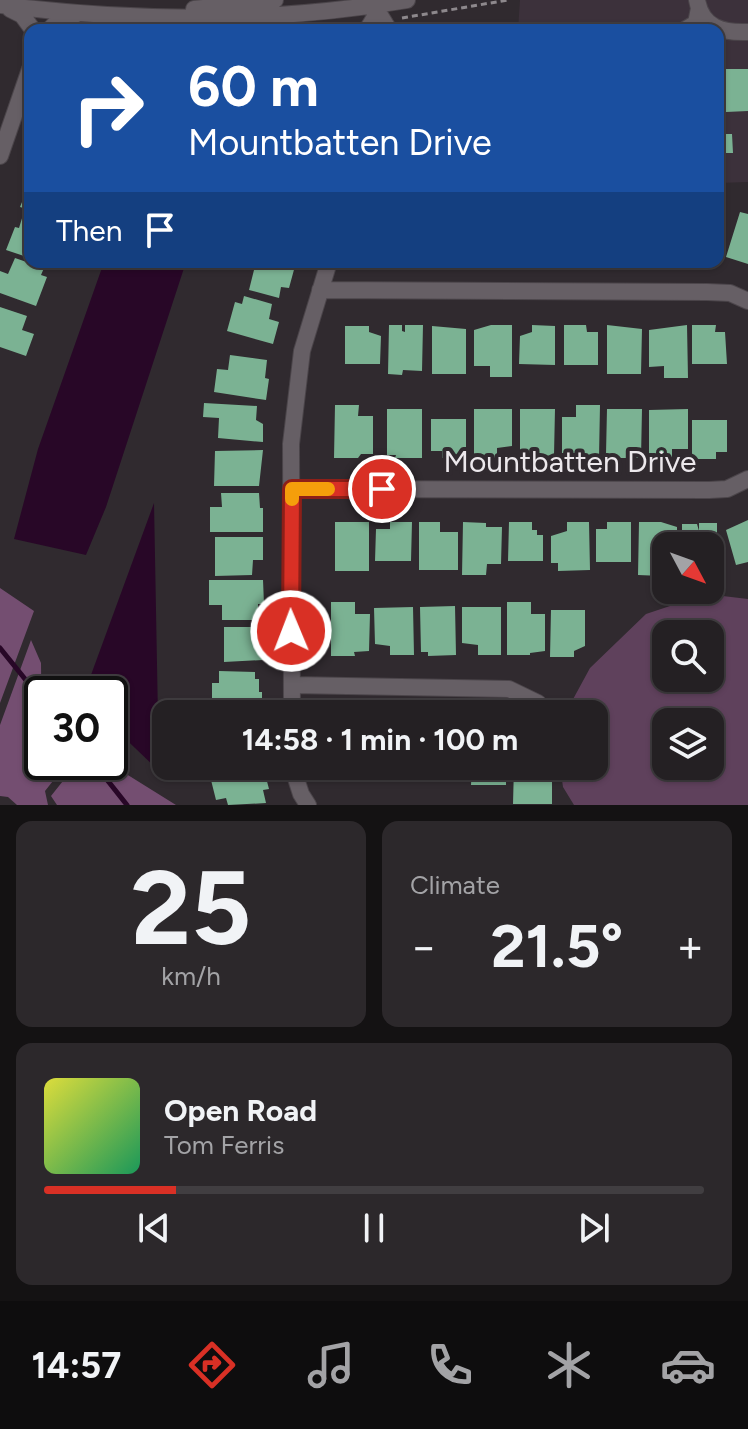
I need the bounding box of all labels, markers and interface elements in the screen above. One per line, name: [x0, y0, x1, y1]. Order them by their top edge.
text: 60 m: [188, 53, 319, 120]
icon: right: [56, 56, 160, 160]
text: Mountbatten Drive: [188, 121, 492, 164]
icon: arrive: [138, 208, 182, 252]
text: Then: [56, 212, 122, 249]
street label: Mountbatten Drive: [444, 443, 697, 480]
pin: [348, 455, 416, 523]
icon: arrive: [360, 467, 404, 511]
north arrow: [652, 532, 724, 604]
map controls: [652, 532, 724, 780]
position arrow: [249, 589, 333, 673]
button: search: [652, 620, 724, 692]
speed limit sign: 30: [24, 676, 128, 780]
button: layers: [652, 708, 724, 780]
text: 14:58 · 1 min · 100 m: [242, 721, 518, 758]
text: 25: [131, 845, 251, 970]
text: Climate: [410, 869, 500, 901]
text: 21.5°: [491, 910, 623, 982]
text: −: [410, 920, 437, 973]
text: +: [677, 920, 704, 973]
text: km/h: [161, 960, 221, 992]
text: Open Road: [164, 1092, 317, 1129]
text: Tom Ferris: [164, 1129, 284, 1161]
icon: previous: [132, 1206, 176, 1250]
icon: pause: [352, 1206, 396, 1250]
icon: next: [572, 1206, 616, 1250]
icon: directions: [184, 1337, 240, 1393]
icon: music: [303, 1337, 359, 1393]
icon: phone: [422, 1337, 478, 1393]
icon: climate: [541, 1337, 597, 1393]
icon: car: [660, 1337, 716, 1393]
text: 14:57: [32, 1344, 121, 1387]

